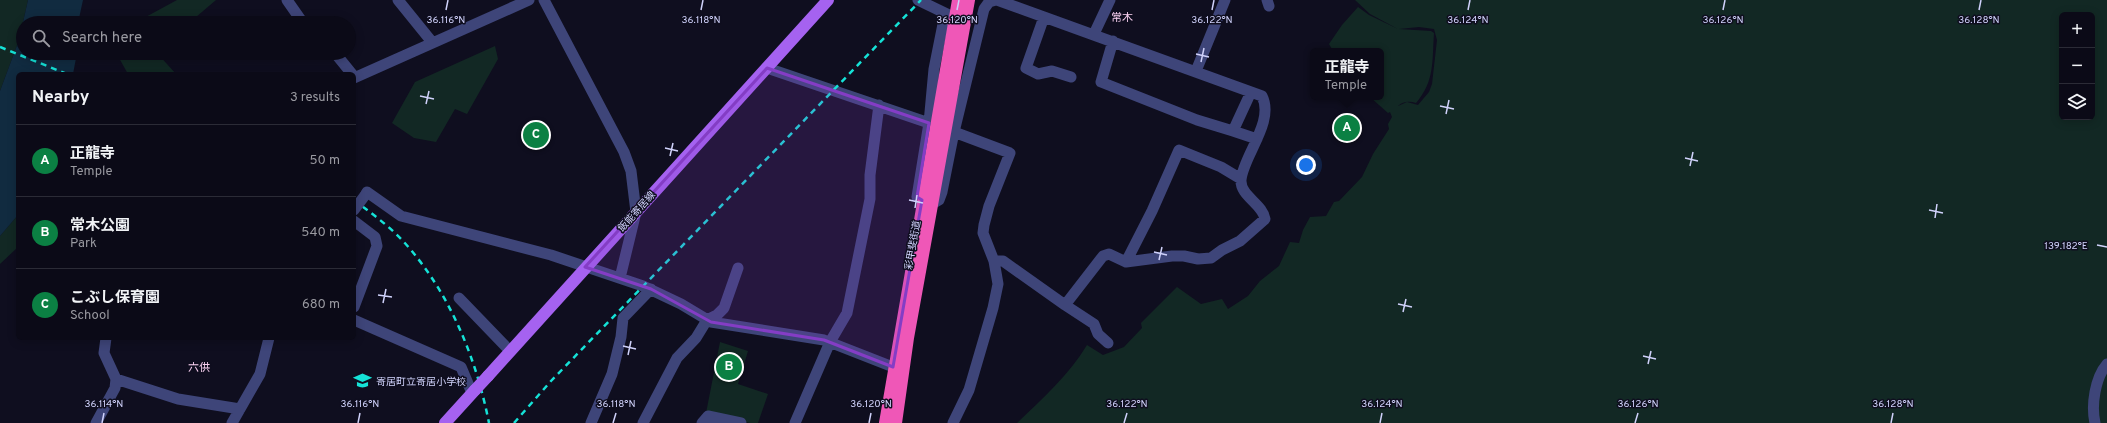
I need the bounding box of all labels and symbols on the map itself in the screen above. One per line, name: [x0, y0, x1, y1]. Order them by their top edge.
district label: 常木: [1111, 11, 1133, 25]
text: 36.116°N: [427, 14, 465, 27]
text: 36.118°N: [682, 14, 720, 27]
text: 36.120°N: [936, 14, 978, 27]
text: 36.122°N: [1191, 14, 1233, 27]
text: 36.124°N: [1447, 14, 1489, 27]
text: 36.126°N: [1702, 14, 1744, 27]
text: 36.128°N: [1958, 14, 2000, 27]
pin: A: [1334, 113, 1360, 143]
pin: C: [523, 120, 549, 150]
your location: [1296, 155, 1316, 175]
street label: 飯能寄居線: [616, 189, 659, 235]
street label: 彩甲斐街道: [903, 220, 924, 271]
text: 139.182°E: [2044, 240, 2088, 253]
pin: B: [716, 352, 742, 382]
district label: 六供: [188, 361, 210, 375]
school or university icon: 寄居町立寄居小学校: [353, 371, 373, 391]
place label: 寄居町立寄居小学校: [376, 376, 466, 389]
text: 36.114°N: [85, 398, 123, 411]
text: 36.116°N: [341, 398, 379, 411]
text: 36.118°N: [597, 398, 635, 411]
text: 36.120°N: [850, 398, 892, 411]
text: 36.122°N: [1106, 398, 1148, 411]
text: 36.124°N: [1361, 398, 1403, 411]
text: 36.126°N: [1617, 398, 1659, 411]
text: 36.128°N: [1872, 398, 1914, 411]

